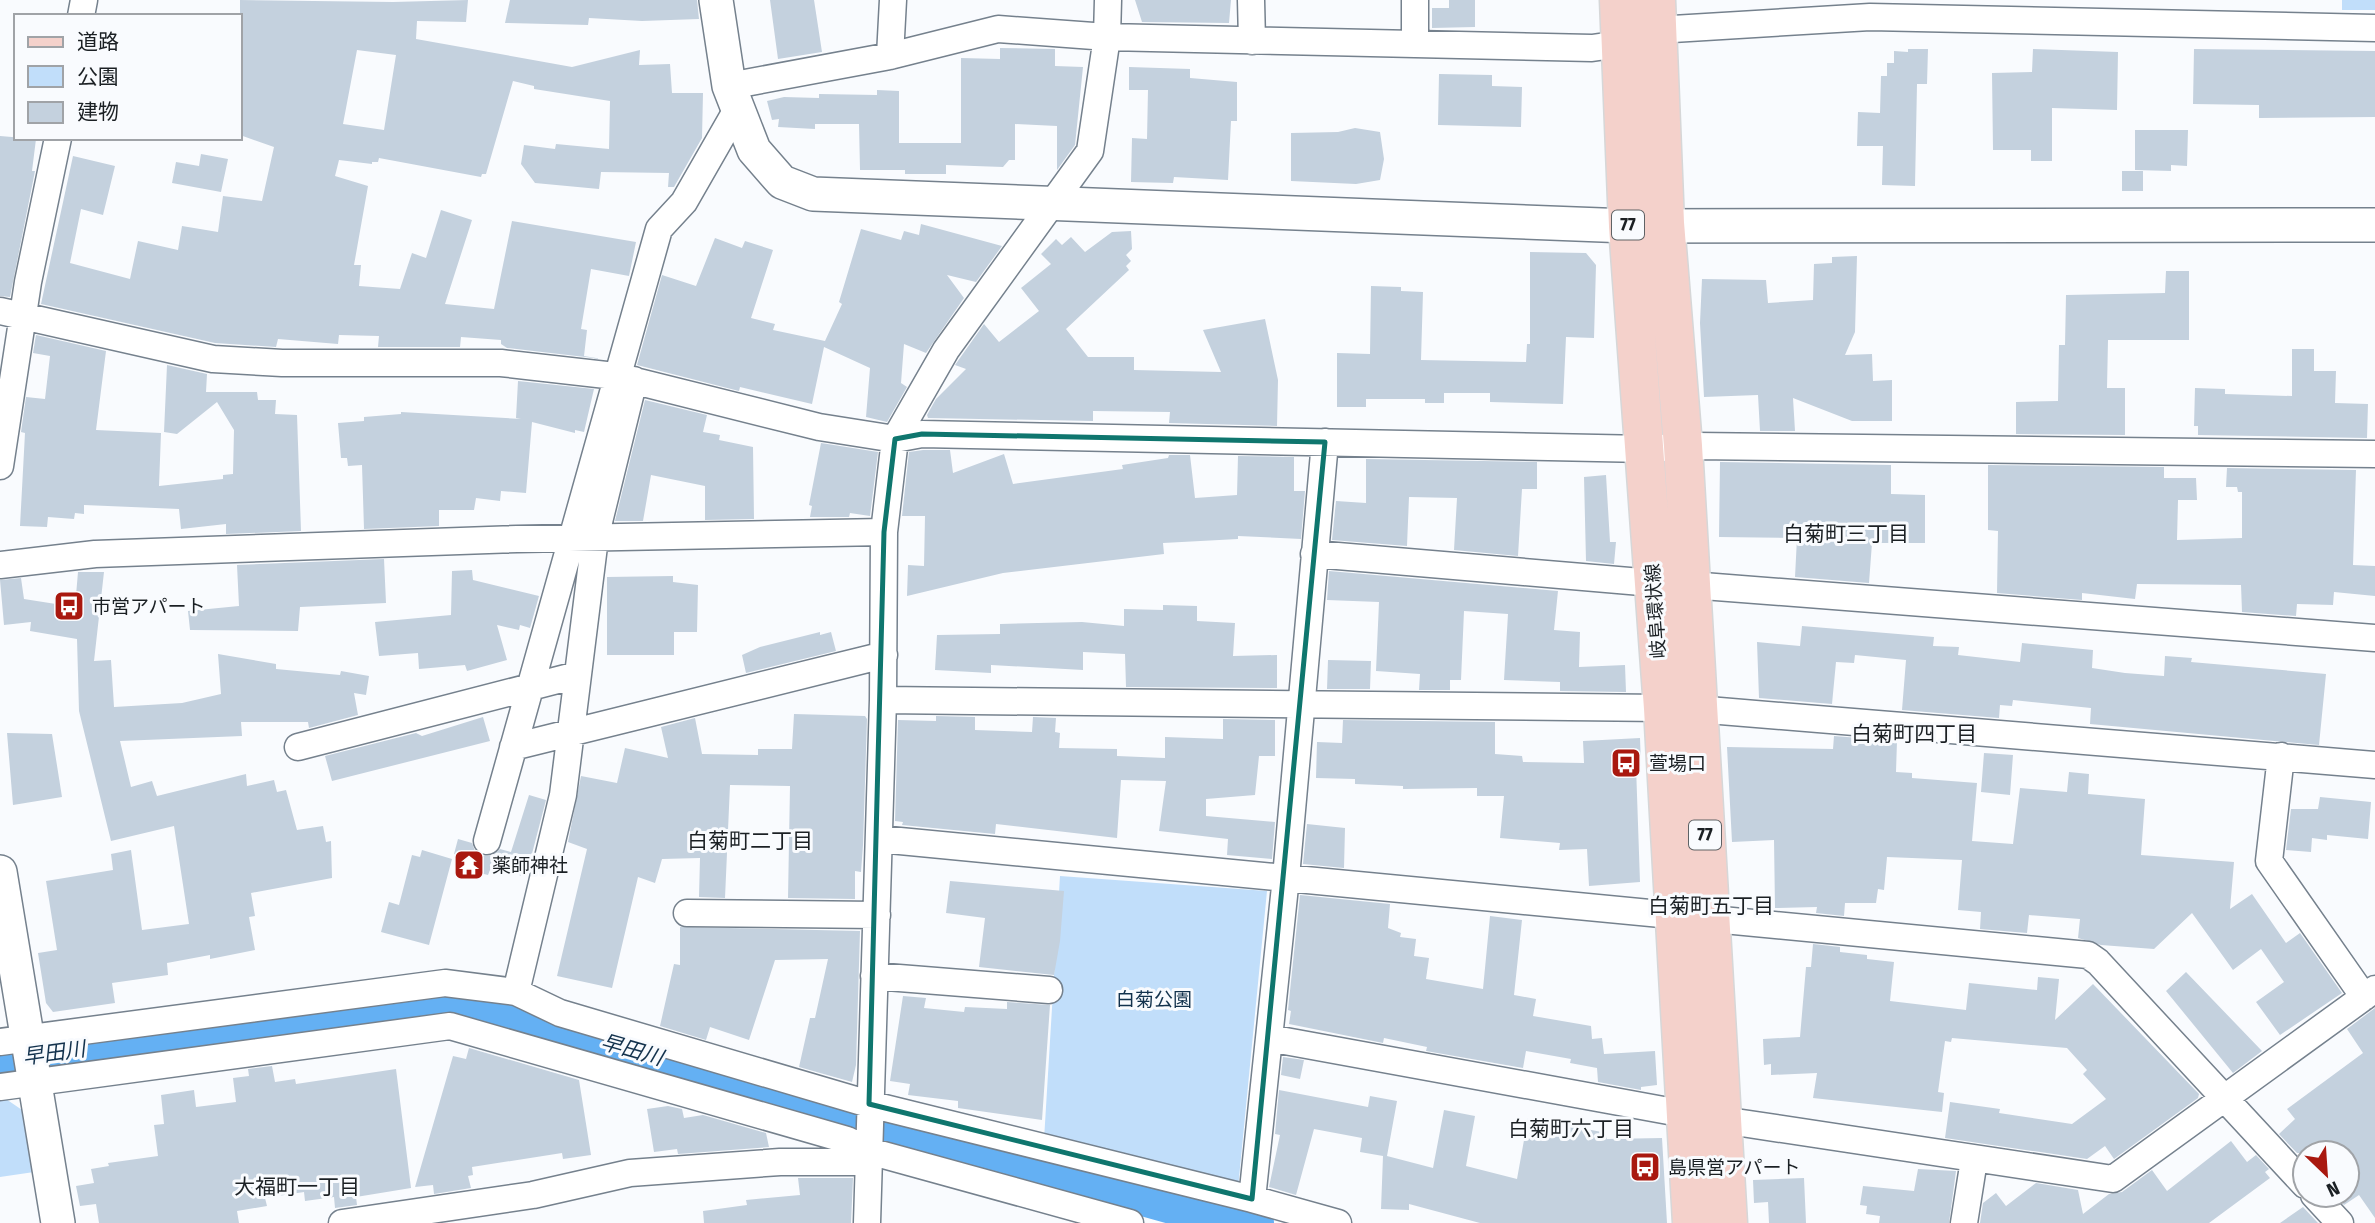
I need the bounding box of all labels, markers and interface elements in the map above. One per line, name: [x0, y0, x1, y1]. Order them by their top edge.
legend: [14, 14, 242, 140]
text: 道路: [77, 29, 119, 55]
text: 公園: [77, 64, 119, 90]
text: 建物: [77, 99, 119, 125]
road number: 77: [1612, 210, 1644, 240]
district label: 白菊町三丁目: [1783, 521, 1909, 547]
street label: 岐阜環状線: [1641, 563, 1670, 659]
bus stop icon: 市営アパート: [52, 589, 86, 623]
place label: 市営アパート: [92, 595, 206, 618]
district label: 白菊町四丁目: [1851, 721, 1977, 747]
bus stop icon: 萱場口: [1609, 746, 1643, 780]
place label: 萱場口: [1649, 752, 1706, 775]
road number: 77: [1689, 820, 1721, 850]
district label: 白菊町二丁目: [687, 828, 813, 854]
temple icon: 薬師神社: [452, 848, 486, 882]
place label: 薬師神社: [492, 854, 568, 877]
district label: 白菊町五丁目: [1648, 893, 1774, 919]
park label: 白菊公園: [1116, 988, 1192, 1011]
water label: 早田川: [598, 1029, 668, 1072]
water label: 早田川: [21, 1035, 89, 1070]
district label: 白菊町六丁目: [1508, 1116, 1634, 1142]
north arrow: [2291, 1139, 2361, 1209]
bus stop icon: 島県営アパート: [1628, 1150, 1662, 1184]
place label: 島県営アパート: [1668, 1156, 1801, 1179]
district label: 大福町一丁目: [234, 1174, 360, 1200]
text: N: [2323, 1176, 2343, 1202]

